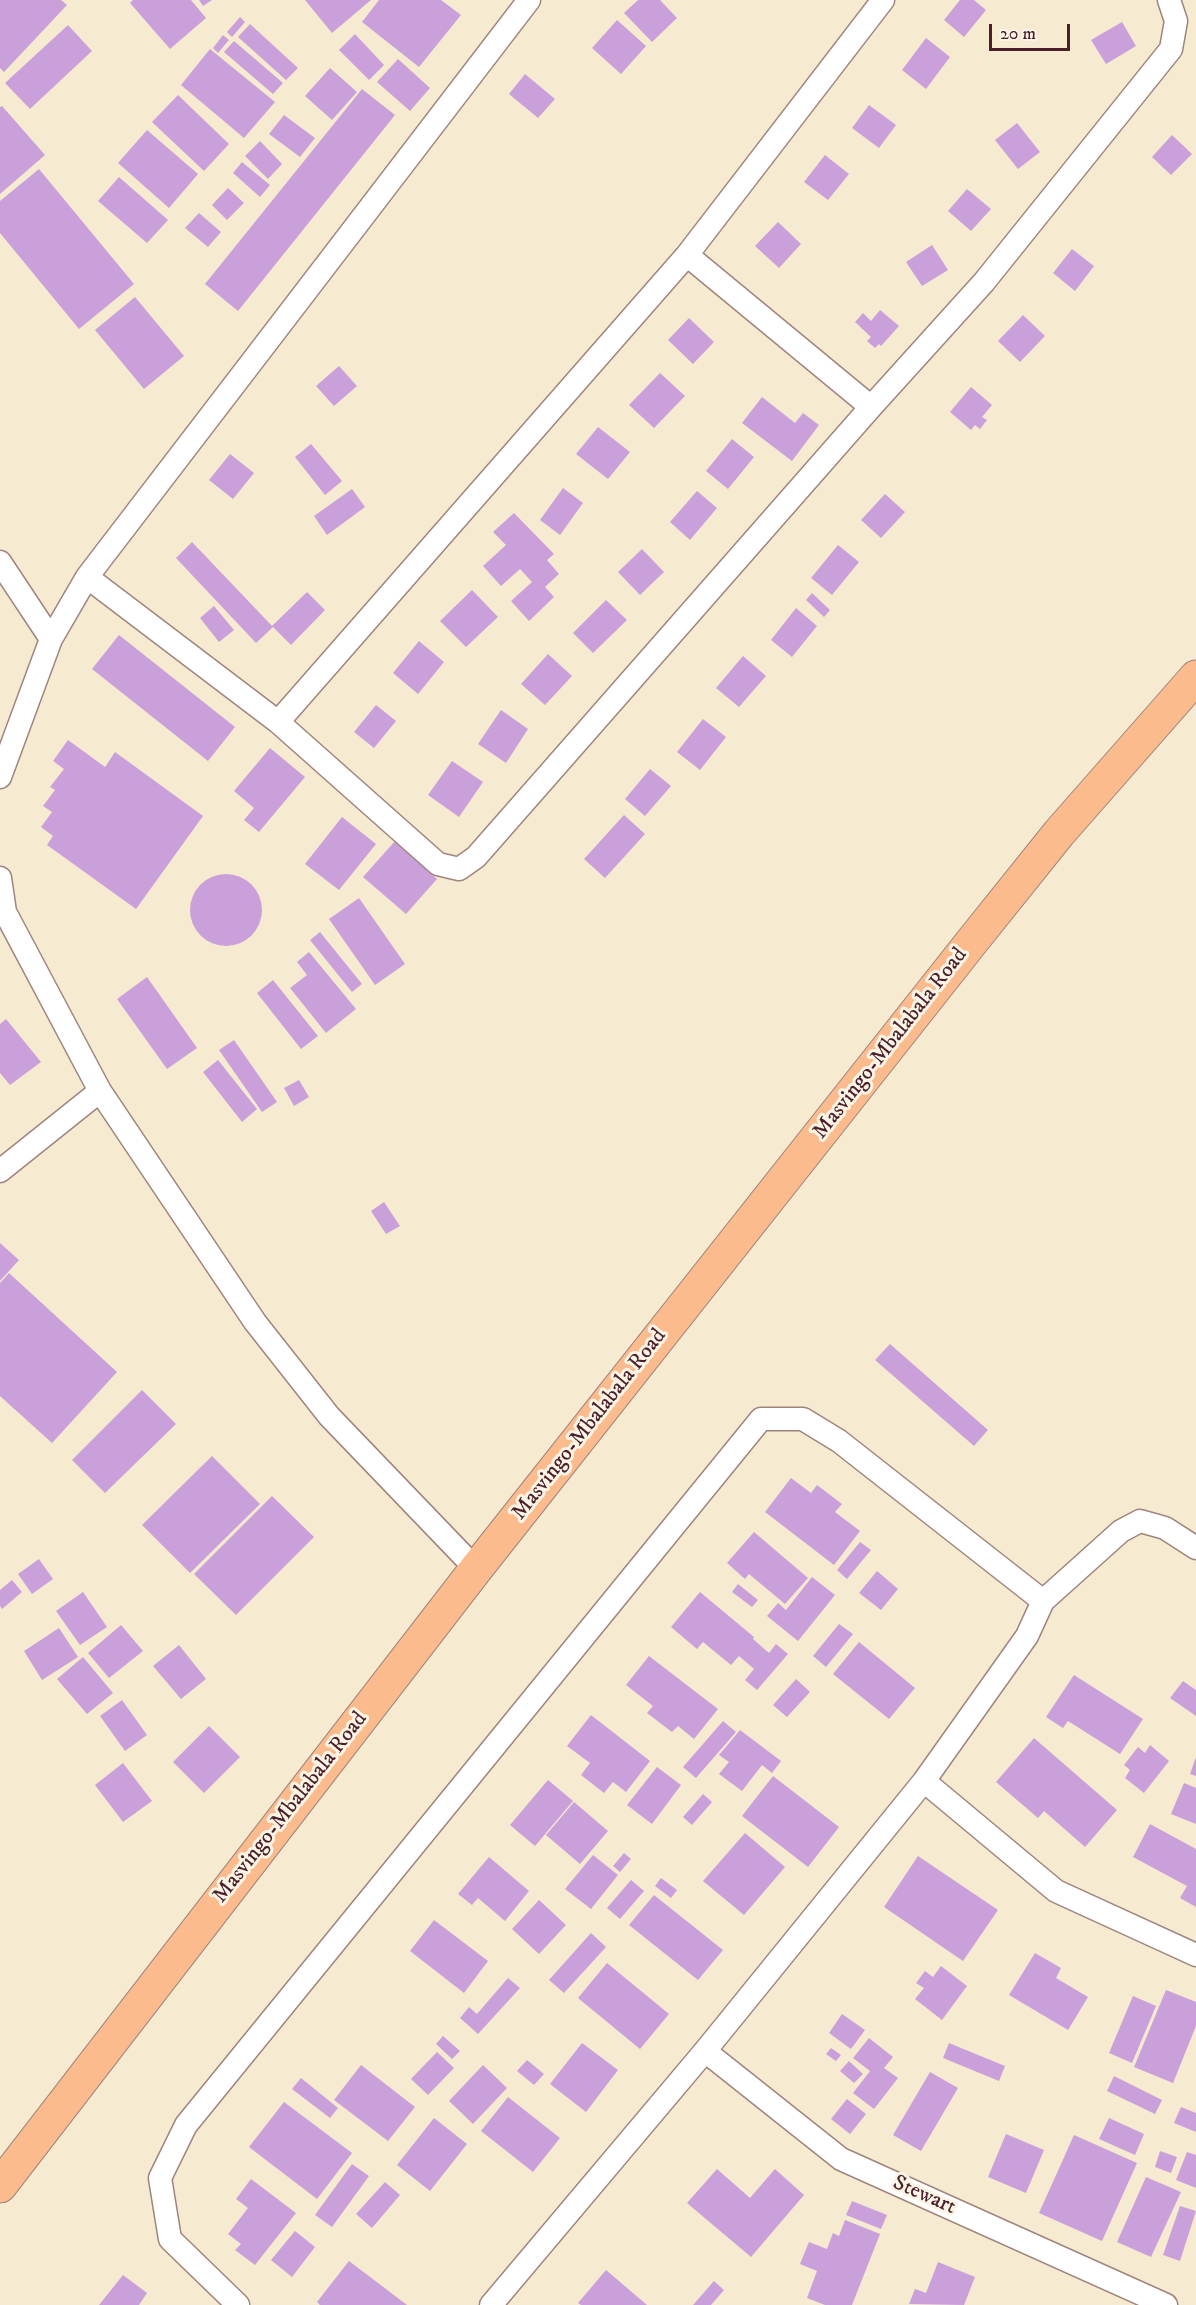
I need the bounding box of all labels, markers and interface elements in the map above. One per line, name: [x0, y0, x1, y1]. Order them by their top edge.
scale bar: [992, 12, 1073, 50]
text: 20 m: [1000, 23, 1036, 45]
street label: Masvingo-Mbalabala Road: [808, 943, 974, 1145]
street label: Masvingo-Mbalabala Road: [507, 1324, 673, 1526]
street label: Masvingo-Mbalabala Road: [208, 1707, 374, 1909]
street label: Stewart: [888, 2170, 960, 2222]

